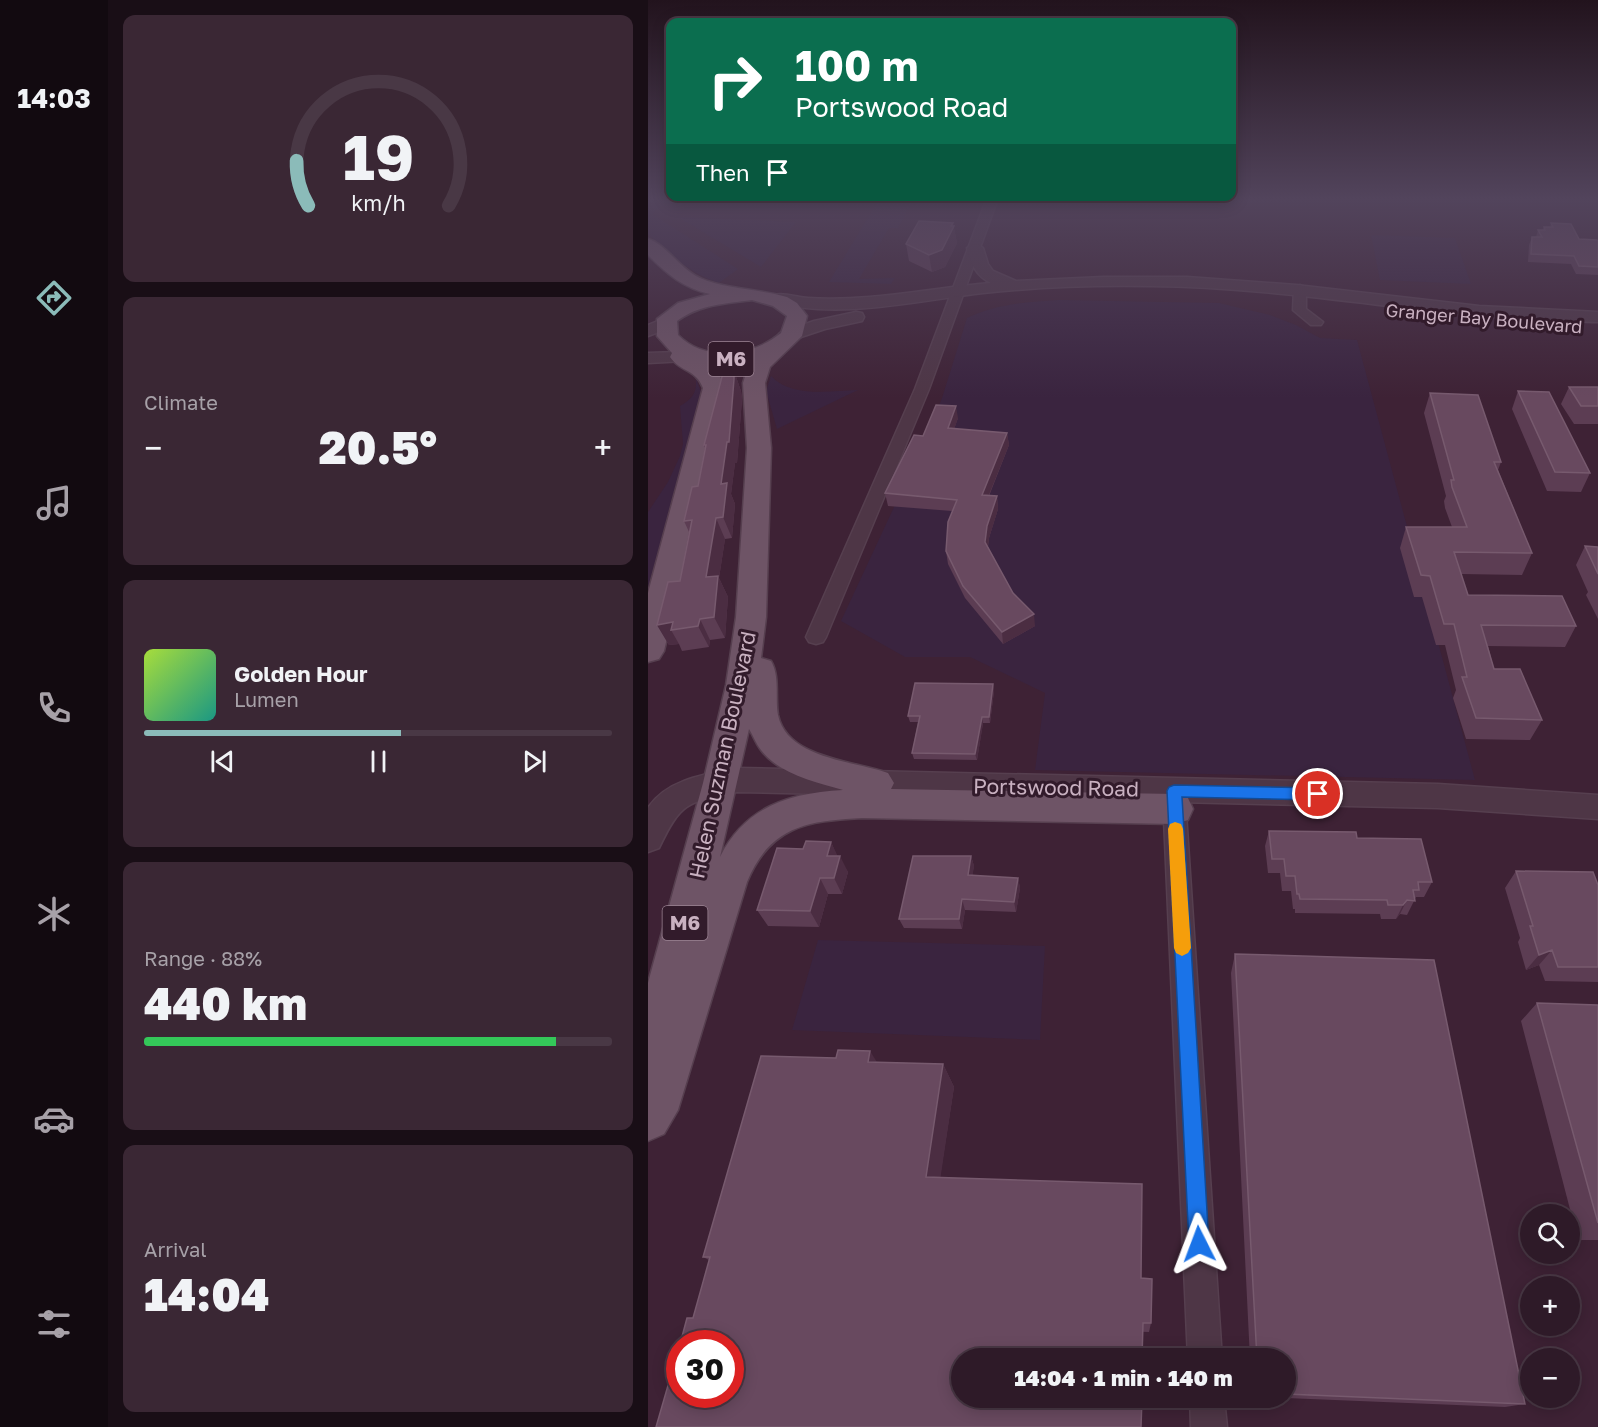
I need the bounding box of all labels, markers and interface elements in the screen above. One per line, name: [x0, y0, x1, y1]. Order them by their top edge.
text: 100 m: [795, 40, 918, 90]
icon: right: [696, 42, 774, 120]
text: 14:03: [17, 82, 91, 114]
text: Portswood Road: [795, 91, 1008, 123]
text: 19: [342, 119, 414, 194]
icon: arrive: [761, 156, 794, 189]
text: Then: [696, 159, 749, 186]
text: km/h: [351, 190, 405, 216]
icon: directions: [33, 277, 75, 319]
street label: Granger Bay Boulevard: [1385, 298, 1583, 338]
road number: M6: [708, 342, 754, 376]
text: Climate: [144, 390, 218, 414]
text: 20.5°: [319, 420, 437, 474]
text: −: [144, 428, 162, 467]
text: +: [594, 428, 612, 467]
icon: music: [33, 482, 75, 524]
street label: Helen Suzman Boulevard: [683, 629, 761, 881]
text: Golden Hour: [234, 660, 368, 687]
icon: phone: [33, 687, 75, 729]
text: Lumen: [234, 687, 299, 711]
icon: previous: [206, 745, 239, 778]
icon: pause: [362, 745, 395, 778]
icon: next: [518, 745, 551, 778]
pin: [1292, 768, 1343, 819]
street label: Portswood Road: [973, 773, 1139, 801]
icon: arrive: [1301, 777, 1334, 810]
icon: climate: [33, 893, 75, 935]
road number: M6: [663, 906, 708, 940]
text: Range · 88%: [144, 946, 262, 970]
text: 440 km: [144, 976, 307, 1030]
icon: car: [33, 1098, 75, 1140]
map controls: [1520, 1204, 1580, 1408]
button: search: [1520, 1204, 1580, 1264]
position arrow: [1167, 1212, 1231, 1276]
text: Arrival: [144, 1237, 207, 1261]
text: 14:04: [144, 1267, 269, 1321]
button: +: [1520, 1276, 1580, 1336]
icon: filters: [33, 1303, 75, 1345]
speed limit sign: 30: [666, 1330, 744, 1408]
button: −: [1520, 1348, 1580, 1408]
text: 14:04 · 1 min · 140 m: [1014, 1364, 1233, 1391]

